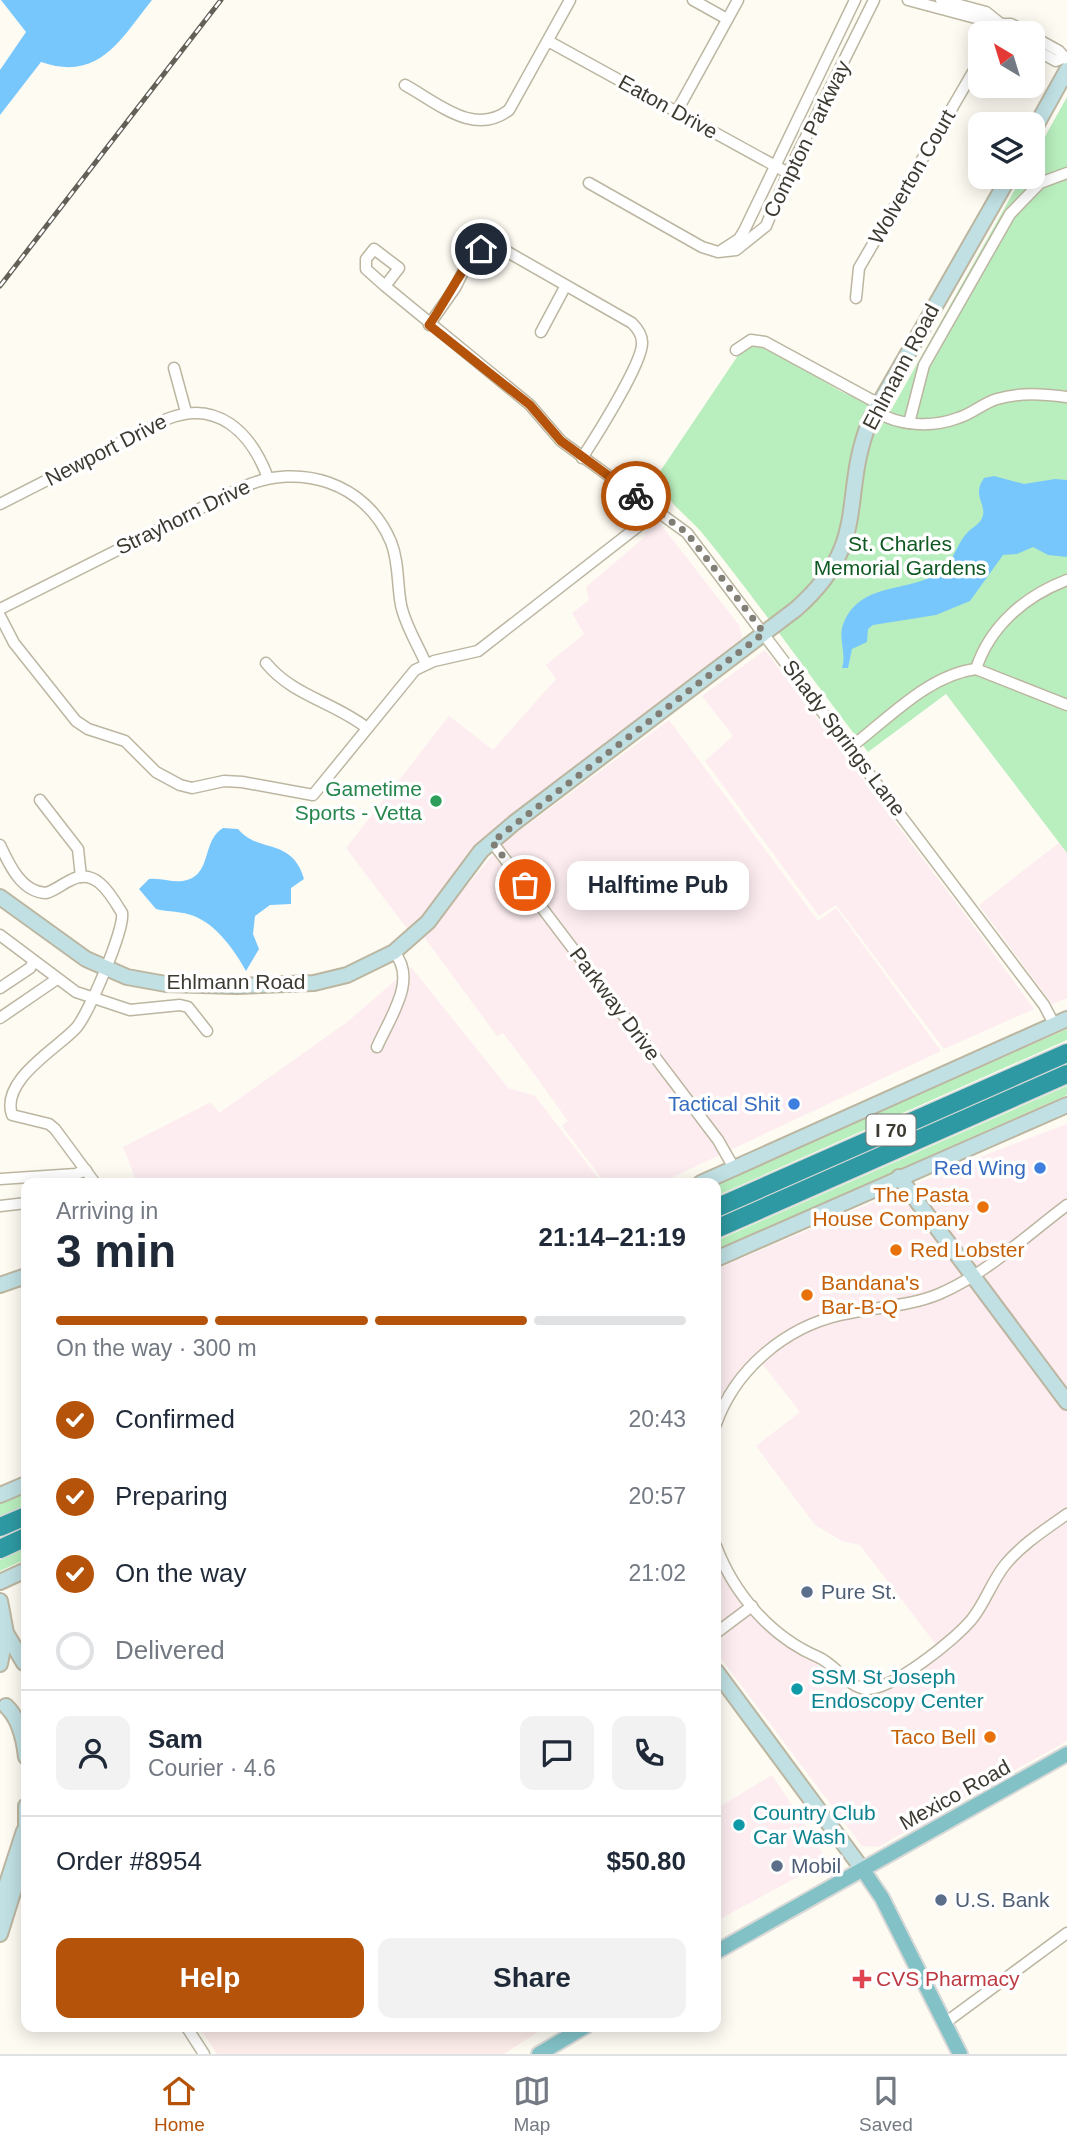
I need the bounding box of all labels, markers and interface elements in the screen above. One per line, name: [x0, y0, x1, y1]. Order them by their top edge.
north arrow: [968, 21, 1045, 98]
map controls: [968, 21, 1045, 189]
street label: Compton Parkway: [759, 56, 855, 221]
street label: Eaton Drive: [615, 70, 722, 143]
street label: Wolverton Court: [864, 105, 959, 248]
button: layers: [968, 112, 1045, 189]
pin: [451, 219, 511, 279]
icon: home: [462, 230, 500, 268]
street label: Ehlmann Road: [858, 300, 943, 433]
street label: Newport Drive: [41, 409, 170, 490]
courier: [601, 461, 671, 531]
street label: Strayhorn Drive: [112, 474, 253, 559]
icon: bike: [617, 477, 655, 515]
park label: St. Charles Memorial Gardens: [814, 532, 986, 579]
street label: Shady Springs Lane: [778, 655, 910, 820]
place label: Gametime Sports - Vetta: [295, 777, 422, 824]
marker: Gametime Sports - Vetta: [428, 793, 444, 809]
pin: [495, 855, 555, 915]
callout: Halftime Pub: [567, 860, 749, 910]
icon: bag: [506, 866, 544, 904]
text: Halftime Pub: [588, 872, 728, 898]
street label: Parkway Drive: [565, 943, 665, 1065]
street label: Ehlmann Road: [167, 970, 305, 993]
place label: Tactical Shit: [668, 1092, 780, 1115]
marker: Tactical Shit: [786, 1096, 802, 1112]
road number: I 70: [866, 1114, 916, 1146]
place label: Red Wing: [934, 1156, 1026, 1179]
marker: Red Wing: [1032, 1160, 1048, 1176]
place label: The Pasta House Company: [813, 1183, 969, 1230]
text: Arriving in: [56, 1198, 158, 1224]
marker: The Pasta House Company: [975, 1199, 991, 1215]
text: 21:14–21:19: [539, 1222, 686, 1252]
text: 3 min: [56, 1225, 176, 1277]
place label: Red Lobster: [910, 1238, 1024, 1261]
marker: Red Lobster: [888, 1242, 904, 1258]
place label: Bandana's Bar-B-Q: [821, 1271, 920, 1318]
marker: Bandana's Bar-B-Q: [799, 1287, 815, 1303]
text: On the way · 300 m: [56, 1335, 257, 1361]
icon: check: [56, 1401, 94, 1439]
text: Confirmed: [115, 1404, 235, 1434]
text: 20:43: [628, 1406, 686, 1432]
icon: check: [56, 1478, 94, 1516]
text: Preparing: [115, 1481, 228, 1511]
text: 20:57: [628, 1483, 686, 1509]
icon: check: [56, 1555, 94, 1593]
text: On the way: [115, 1558, 247, 1588]
text: 21:02: [628, 1560, 686, 1586]
place label: Pure St.: [821, 1580, 897, 1603]
marker: Pure St.: [799, 1584, 815, 1600]
text: Delivered: [115, 1635, 225, 1665]
place label: SSM St Joseph Endoscopy Center: [811, 1665, 984, 1712]
marker: SSM St Joseph Endoscopy Center: [789, 1681, 805, 1697]
button: person: [56, 1716, 130, 1790]
button: chat: [520, 1716, 594, 1790]
button: phone: [612, 1716, 686, 1790]
text: Sam: [148, 1724, 203, 1754]
place label: Taco Bell: [891, 1725, 976, 1748]
marker: Taco Bell: [982, 1729, 998, 1745]
text: Courier · 4.6: [148, 1755, 276, 1781]
street label: Mexico Road: [896, 1755, 1014, 1834]
place label: Country Club Car Wash: [753, 1801, 876, 1848]
marker: Country Club Car Wash: [731, 1817, 747, 1833]
text: Order #8954: [56, 1846, 202, 1876]
text: $50.80: [606, 1846, 686, 1876]
place label: Mobil: [791, 1854, 841, 1877]
marker: Mobil: [769, 1858, 785, 1874]
place label: U.S. Bank: [955, 1888, 1050, 1911]
marker: U.S. Bank: [933, 1892, 949, 1908]
button: Help: [56, 1938, 364, 2018]
button: Share: [378, 1938, 686, 2018]
place label: CVS Pharmacy: [876, 1967, 1020, 1990]
marker: CVS Pharmacy: [854, 1971, 870, 1987]
tab: Home: [154, 2072, 205, 2136]
tab: Map: [513, 2072, 551, 2136]
tab: Saved: [859, 2072, 913, 2136]

